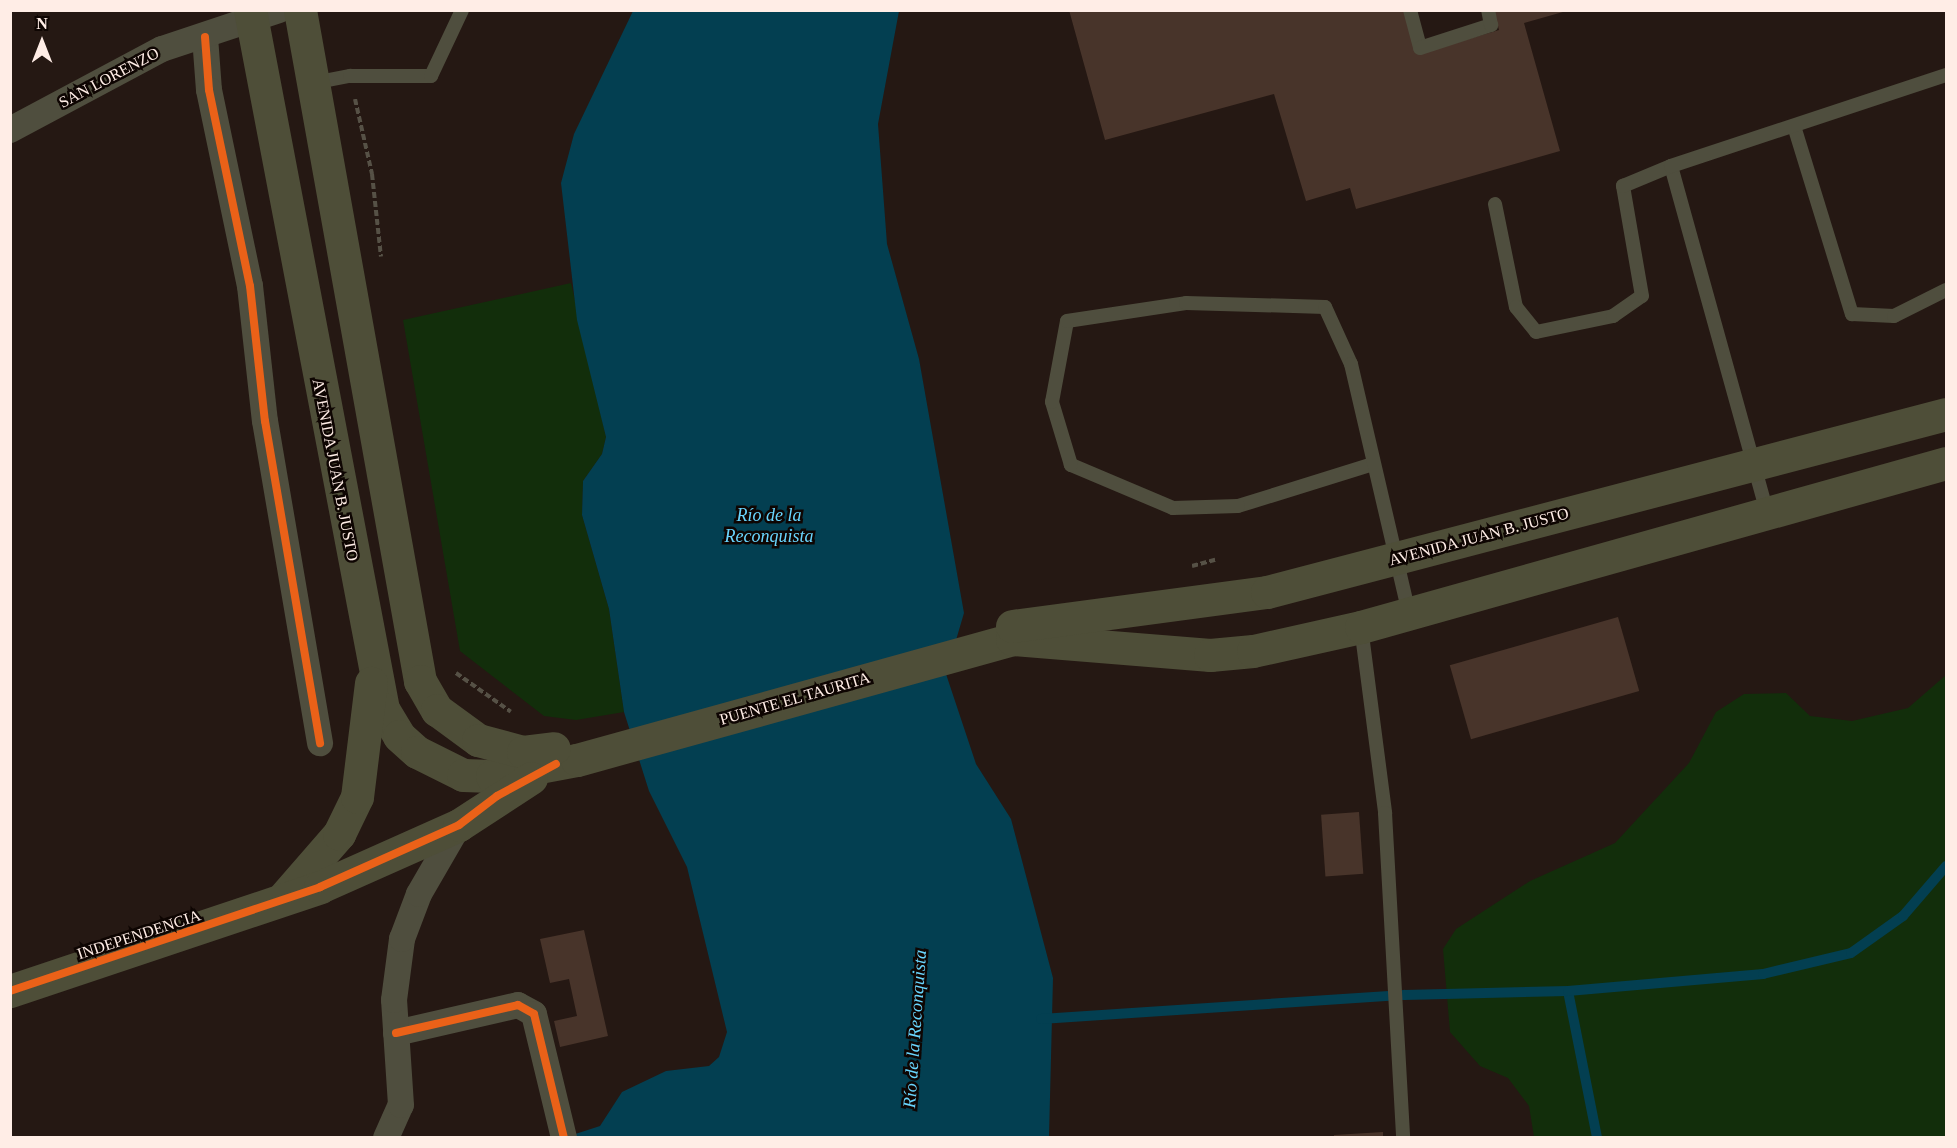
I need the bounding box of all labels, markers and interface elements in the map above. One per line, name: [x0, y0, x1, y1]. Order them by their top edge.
north arrow: [12, 12, 72, 72]
text: N: [36, 15, 48, 32]
street label: SAN LORENZO: [56, 44, 162, 112]
street label: AVENIDA JUAN B. JUSTO: [308, 377, 362, 563]
street label: AVENIDA JUAN B. JUSTO: [1387, 504, 1571, 570]
water label: Río de la Reconquista: [725, 505, 813, 548]
street label: PUENTE EL TAURITA: [717, 668, 873, 730]
street label: INDEPENDENCIA: [75, 906, 203, 964]
water label: Río de la Reconquista: [899, 949, 931, 1109]

